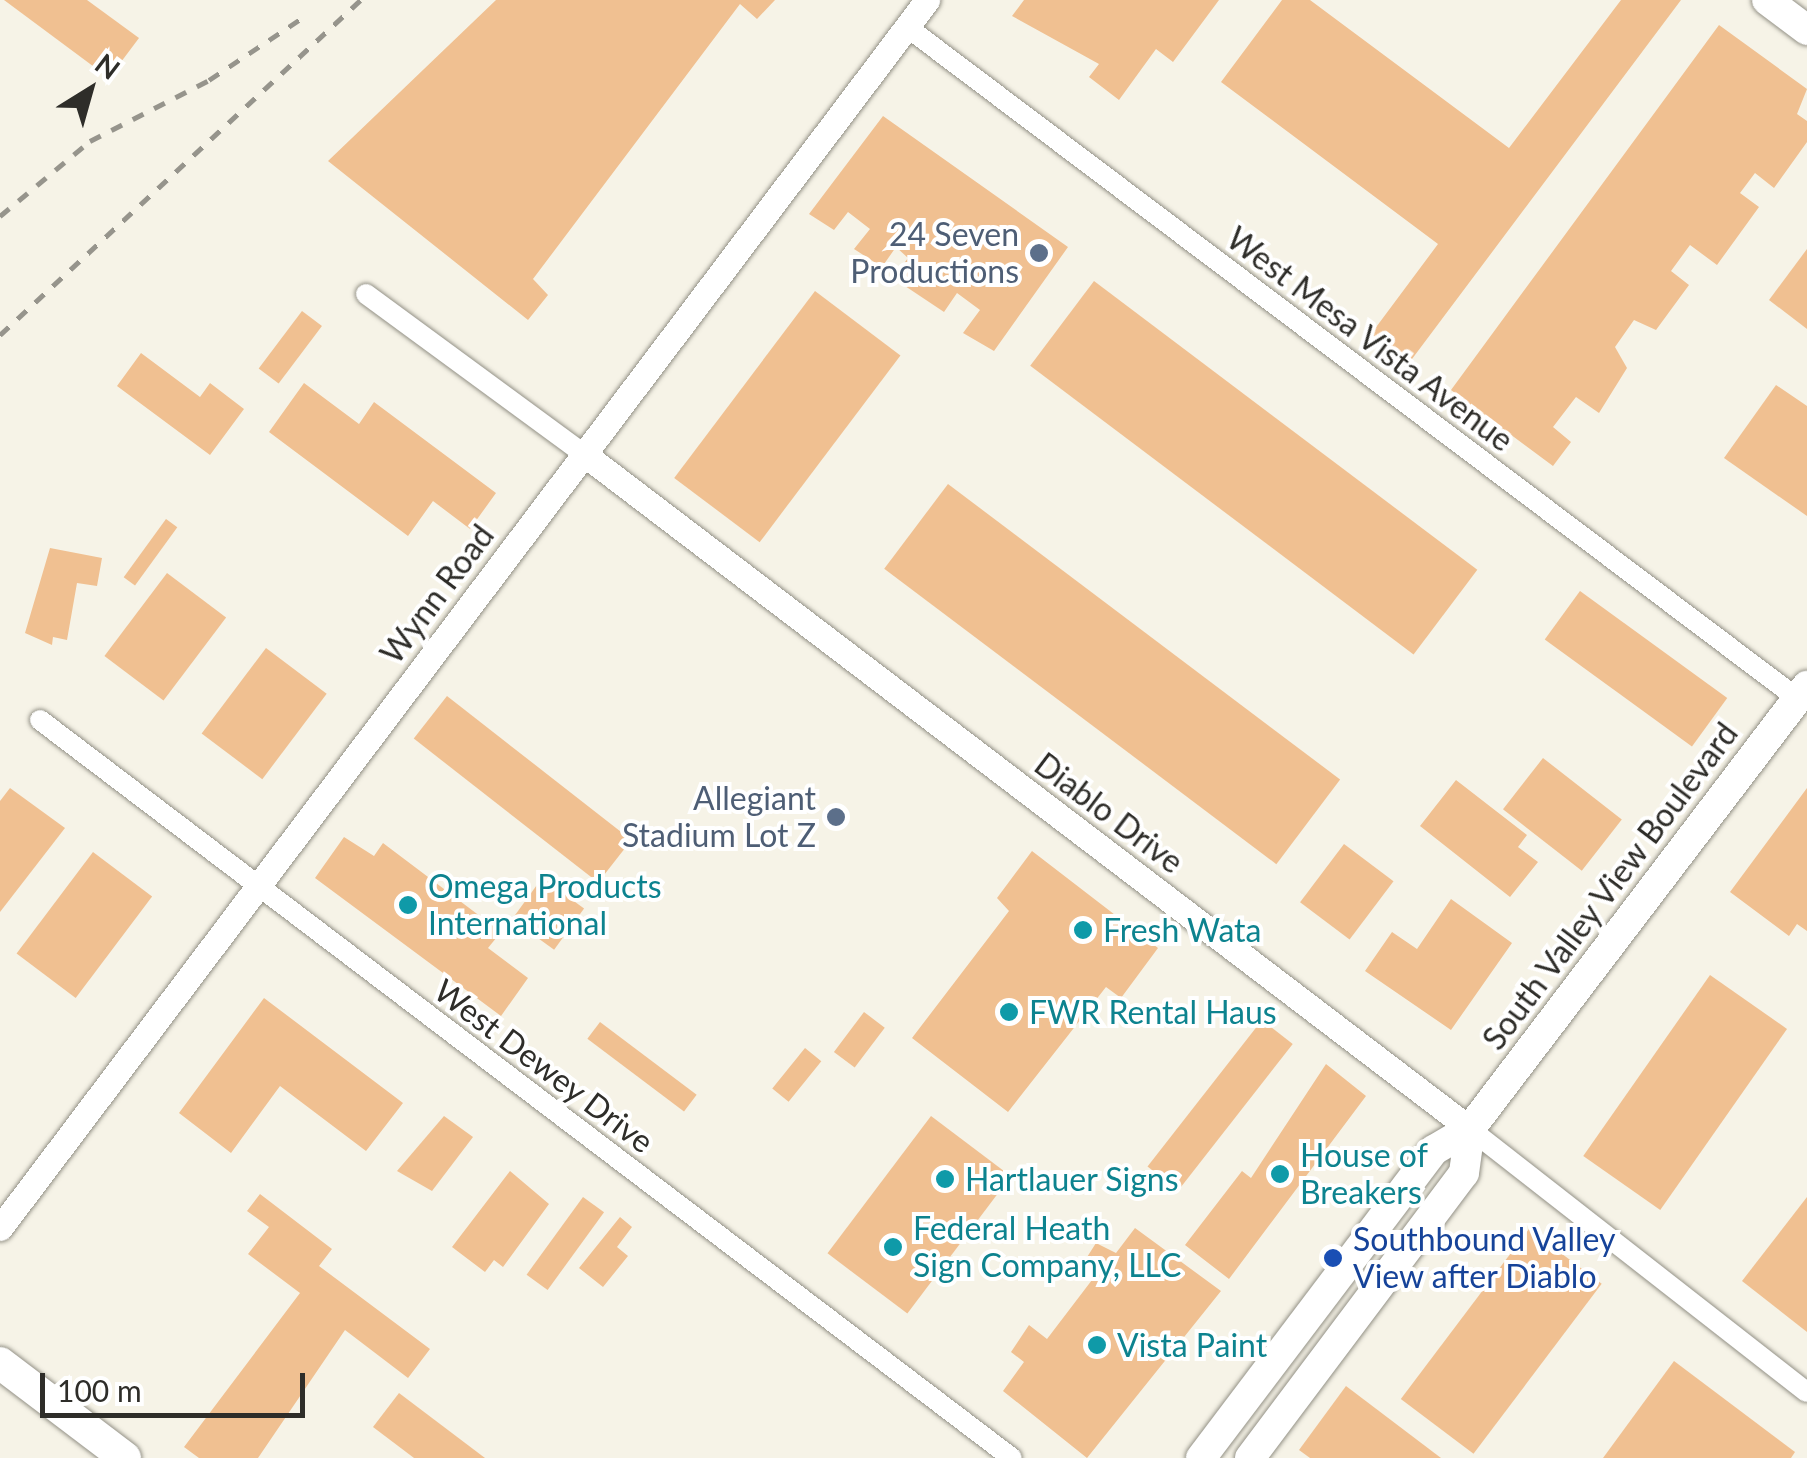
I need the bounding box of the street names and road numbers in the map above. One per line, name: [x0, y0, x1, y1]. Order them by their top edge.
street label: West Mesa Vista Avenue: [1218, 218, 1522, 460]
street label: Wynn Road: [372, 517, 502, 671]
street label: South Valley View Boulevard: [1473, 713, 1747, 1059]
street label: Diablo Drive: [1027, 745, 1191, 881]
street label: West Dewey Drive: [427, 971, 661, 1161]

